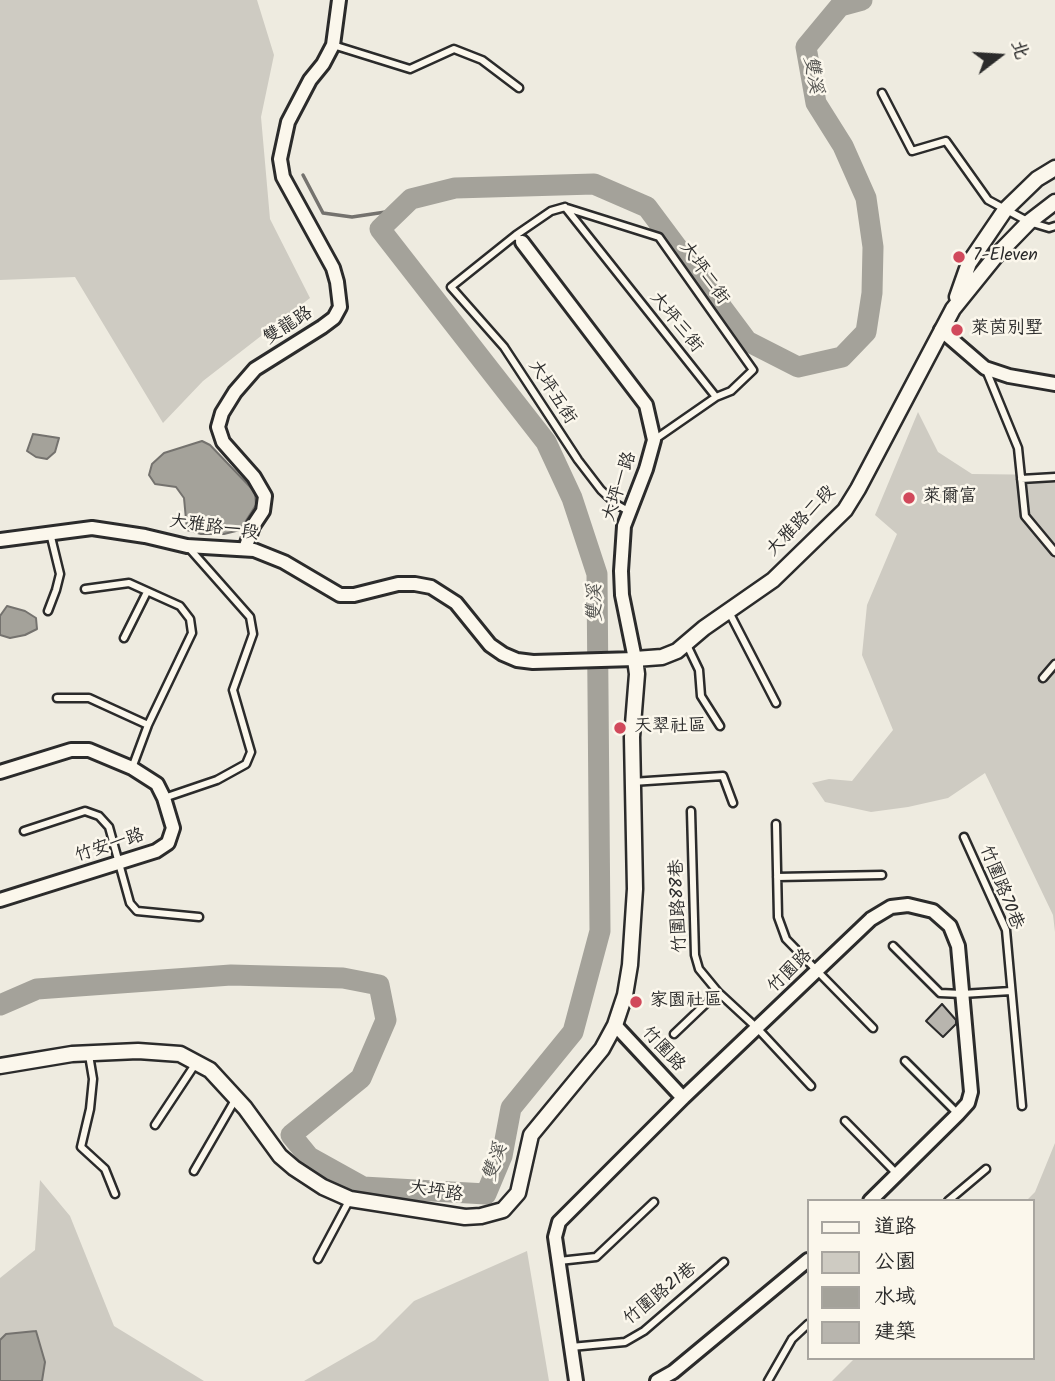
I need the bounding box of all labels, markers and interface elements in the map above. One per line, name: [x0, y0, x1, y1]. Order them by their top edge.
north arrow: [964, 21, 1034, 91]
text: 北: [1002, 36, 1036, 63]
water label: 雙溪: [796, 54, 826, 96]
street label: 大坪二街: [674, 238, 732, 310]
place label: 7-Eleven: [973, 246, 1038, 268]
marker: 7-Eleven: [951, 249, 967, 265]
street label: 大坪三街: [644, 288, 706, 358]
street label: 雙龍路: [260, 303, 318, 351]
place label: 萊茵別墅: [971, 319, 1043, 341]
marker: 萊茵別墅: [949, 322, 965, 338]
street label: 大坪五街: [522, 357, 580, 429]
street label: 大坪一路: [600, 449, 642, 525]
street label: 大雅路二段: [763, 482, 841, 562]
place label: 萊爾富: [923, 487, 977, 509]
marker: 萊爾富: [901, 490, 917, 506]
street label: 大雅路一段: [168, 512, 260, 546]
water label: 雙溪: [585, 584, 609, 622]
place label: 天翠社區: [634, 717, 706, 739]
marker: 天翠社區: [612, 720, 628, 736]
street label: 竹安一路: [72, 826, 148, 868]
street label: 竹圍路70巷: [973, 843, 1027, 933]
street label: 竹圍路88巷: [668, 859, 692, 953]
street label: 竹園路: [764, 945, 818, 999]
place label: 家園社區: [650, 991, 722, 1013]
marker: 家園社區: [628, 994, 644, 1010]
street label: 竹圍路: [636, 1023, 688, 1077]
water label: 雙溪: [480, 1141, 514, 1185]
street label: 大坪路: [408, 1178, 464, 1208]
legend: [806, 1199, 1034, 1360]
text: 道路: [874, 1211, 916, 1244]
text: 公園: [874, 1246, 916, 1279]
street label: 竹圍路21巷: [620, 1259, 702, 1331]
text: 水域: [874, 1281, 916, 1314]
text: 建築: [874, 1316, 916, 1349]

